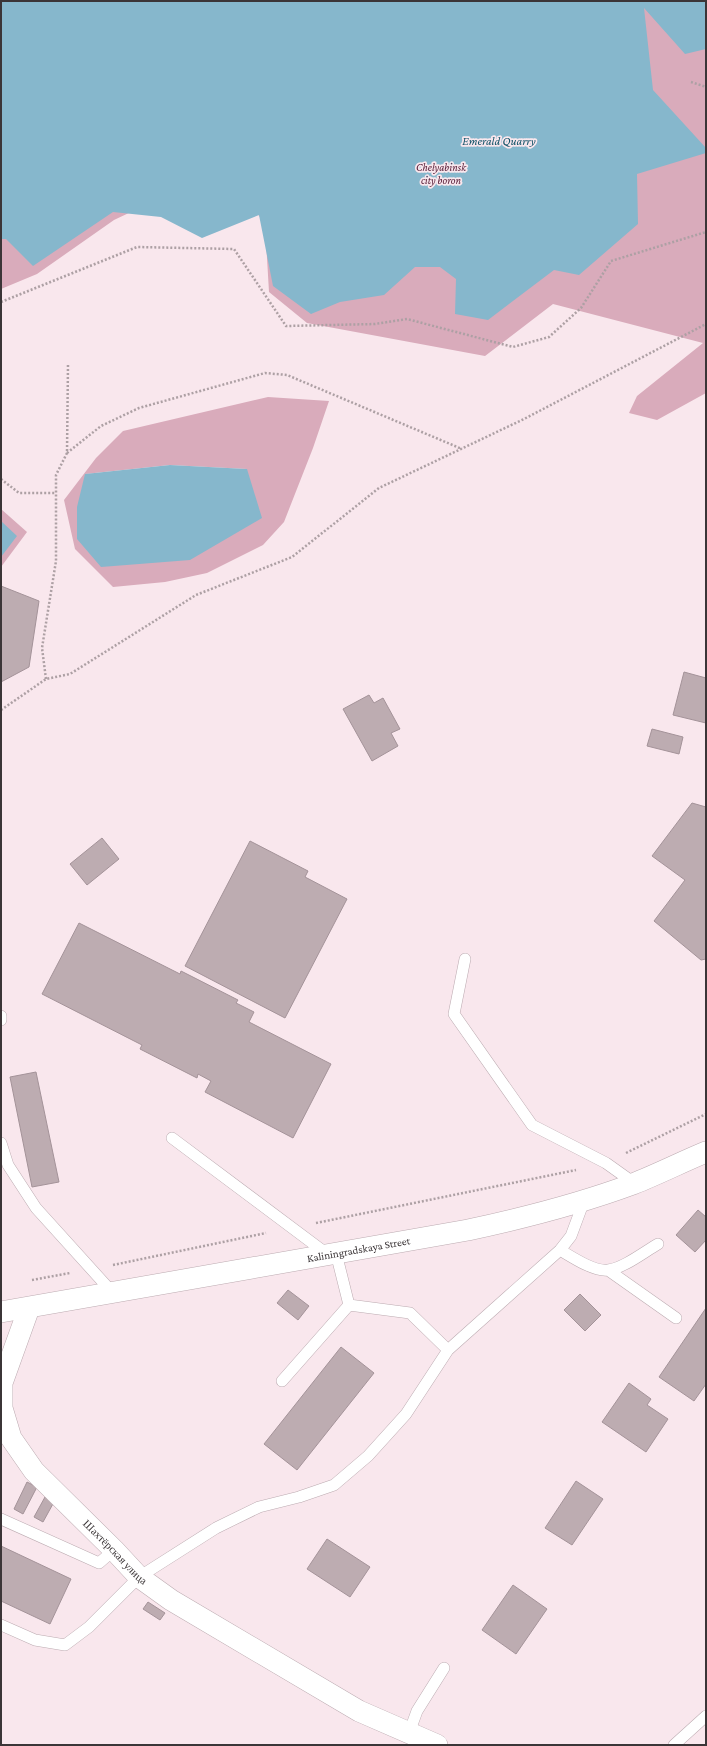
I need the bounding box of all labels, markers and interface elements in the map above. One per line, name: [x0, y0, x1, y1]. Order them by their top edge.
water label: Emerald Quarry: [462, 134, 536, 148]
park label: Chelyabinsk city boron: [416, 161, 467, 187]
street label: Kaliningradskaya Street: [306, 1234, 411, 1264]
street label: Шахтёрская улица: [81, 1517, 149, 1587]

